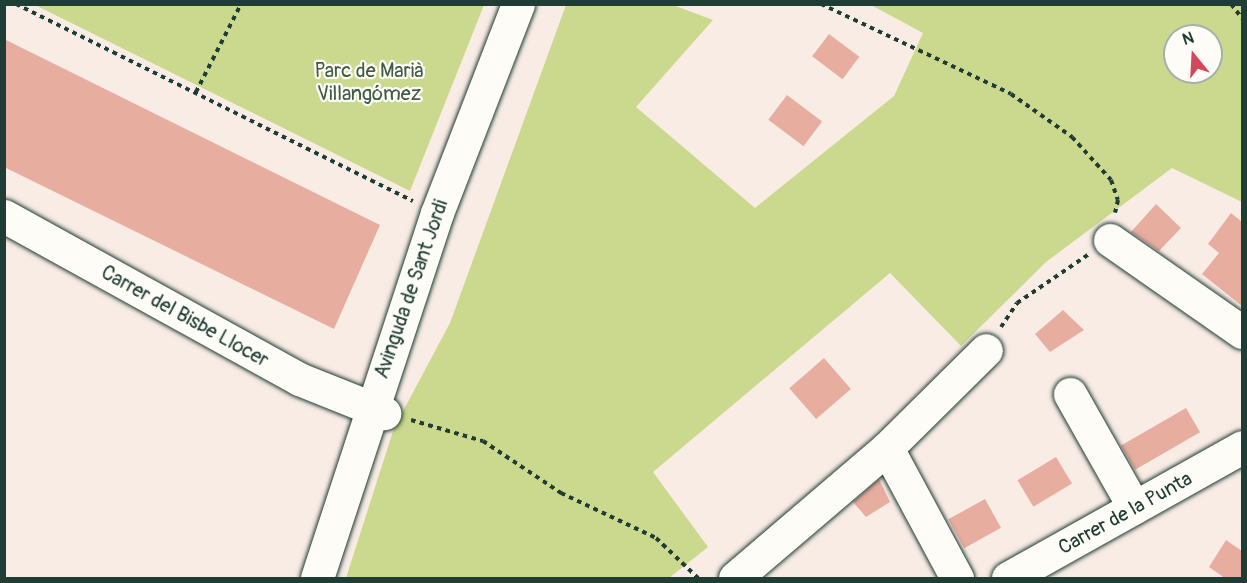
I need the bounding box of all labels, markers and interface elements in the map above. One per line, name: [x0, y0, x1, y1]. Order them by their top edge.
north arrow: [1163, 24, 1223, 84]
text: N: [1180, 28, 1196, 50]
park label: Parc de Marià Villangómez: [315, 59, 423, 106]
street label: Avinguda de Sant Jordi: [369, 196, 453, 382]
street label: Carrer del Bisbe Llocer: [97, 260, 273, 372]
street label: Carrer de la Punta: [1054, 466, 1196, 560]

